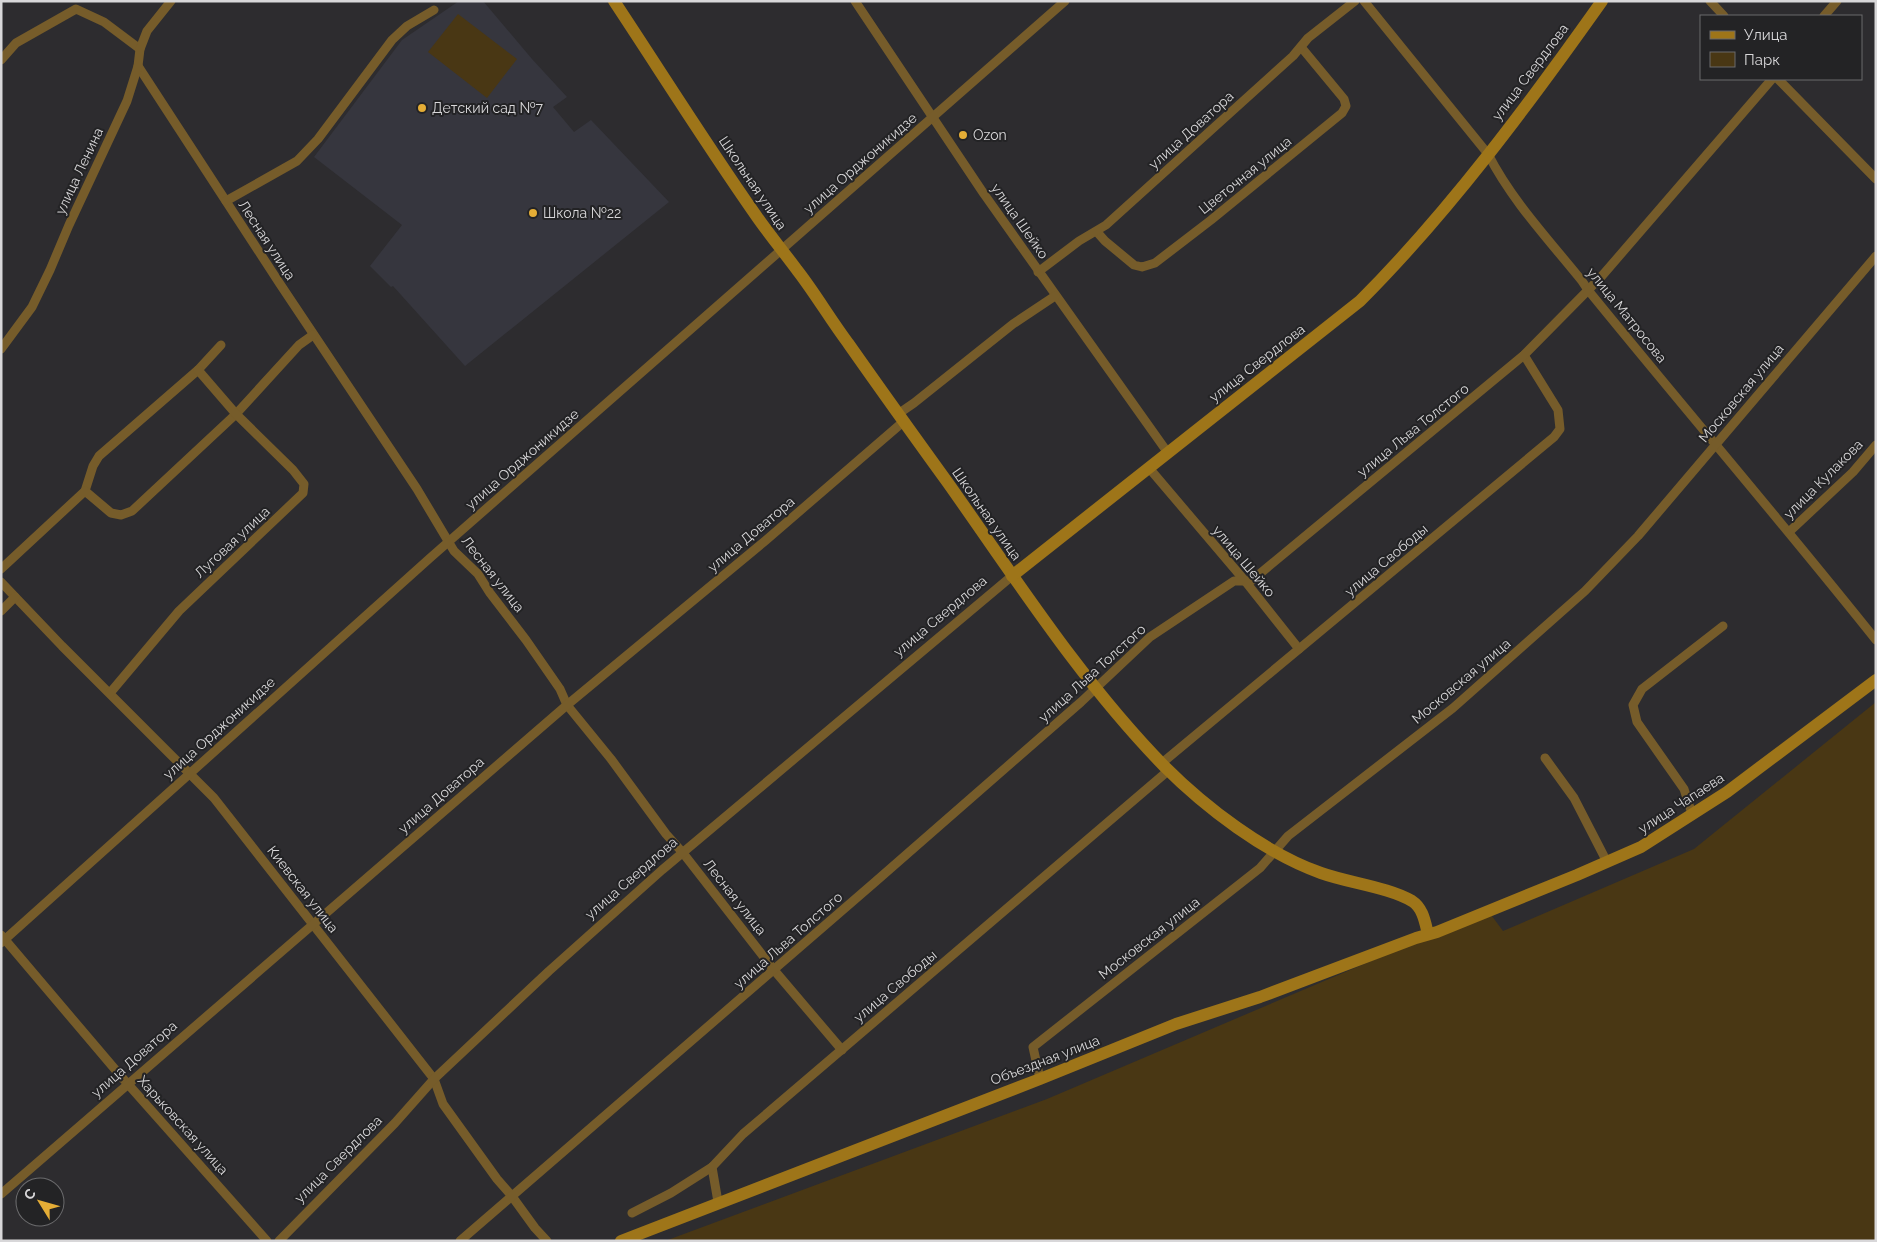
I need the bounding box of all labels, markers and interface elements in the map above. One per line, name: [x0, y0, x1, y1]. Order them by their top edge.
legend: [1700, 15, 1862, 80]
street label: улица Свердлова: [1489, 21, 1571, 123]
text: Улица: [1744, 26, 1788, 44]
text: Парк: [1744, 51, 1780, 69]
street label: улица Доватора: [1145, 88, 1237, 172]
place label: Детский сад №7: [432, 100, 544, 116]
marker: Детский сад №7: [416, 102, 428, 114]
street label: улица Орджоникидзе: [800, 110, 920, 216]
street label: улица Ленина: [52, 125, 106, 217]
place label: Ozon: [973, 127, 1007, 143]
marker: Ozon: [957, 129, 969, 141]
street label: Школьная улица: [716, 133, 790, 233]
street label: Цветочная улица: [1196, 133, 1294, 217]
street label: улица Шейко: [988, 180, 1052, 262]
street label: Лесная улица: [235, 197, 299, 283]
place label: Школа №22: [543, 205, 621, 221]
marker: Школа №22: [527, 207, 539, 219]
street label: улица Матросова: [1584, 264, 1670, 366]
street label: улица Свердлова: [1206, 321, 1308, 405]
street label: Московская улица: [1695, 341, 1787, 445]
street label: улица Льва Толстого: [1354, 380, 1472, 480]
street label: улица Орджоникидзе: [462, 406, 582, 512]
street label: улица Кулакова: [1780, 436, 1866, 522]
street label: Школьная улица: [949, 465, 1025, 563]
street label: улица Доватора: [704, 493, 798, 575]
street label: Луговая улица: [191, 503, 273, 581]
street label: улица Свободы: [1341, 521, 1431, 599]
street label: улица Шейко: [1210, 522, 1278, 600]
street label: Лесная улица: [458, 533, 528, 615]
street label: улица Свердлова: [890, 572, 990, 660]
street label: улица Льва Толстого: [1035, 621, 1149, 725]
street label: Московская улица: [1409, 635, 1513, 727]
street label: улица Орджоникидзе: [160, 674, 278, 782]
street label: улица Доватора: [395, 753, 487, 837]
street label: улица Чапаева: [1635, 769, 1727, 837]
street label: улица Свердлова: [582, 834, 680, 922]
street label: Киевская улица: [264, 843, 342, 935]
street label: Лесная улица: [700, 856, 770, 938]
street label: улица Льва Толстого: [731, 889, 845, 991]
street label: Московская улица: [1095, 894, 1203, 982]
street label: улица Свободы: [850, 947, 940, 1025]
street label: улица Доватора: [88, 1017, 180, 1101]
street label: Объездная улица: [988, 1032, 1102, 1088]
street label: Харьковская улица: [134, 1072, 232, 1178]
street label: улица Свердлова: [291, 1112, 385, 1206]
north arrow: [15, 1177, 65, 1227]
text: С: [20, 1185, 39, 1203]

